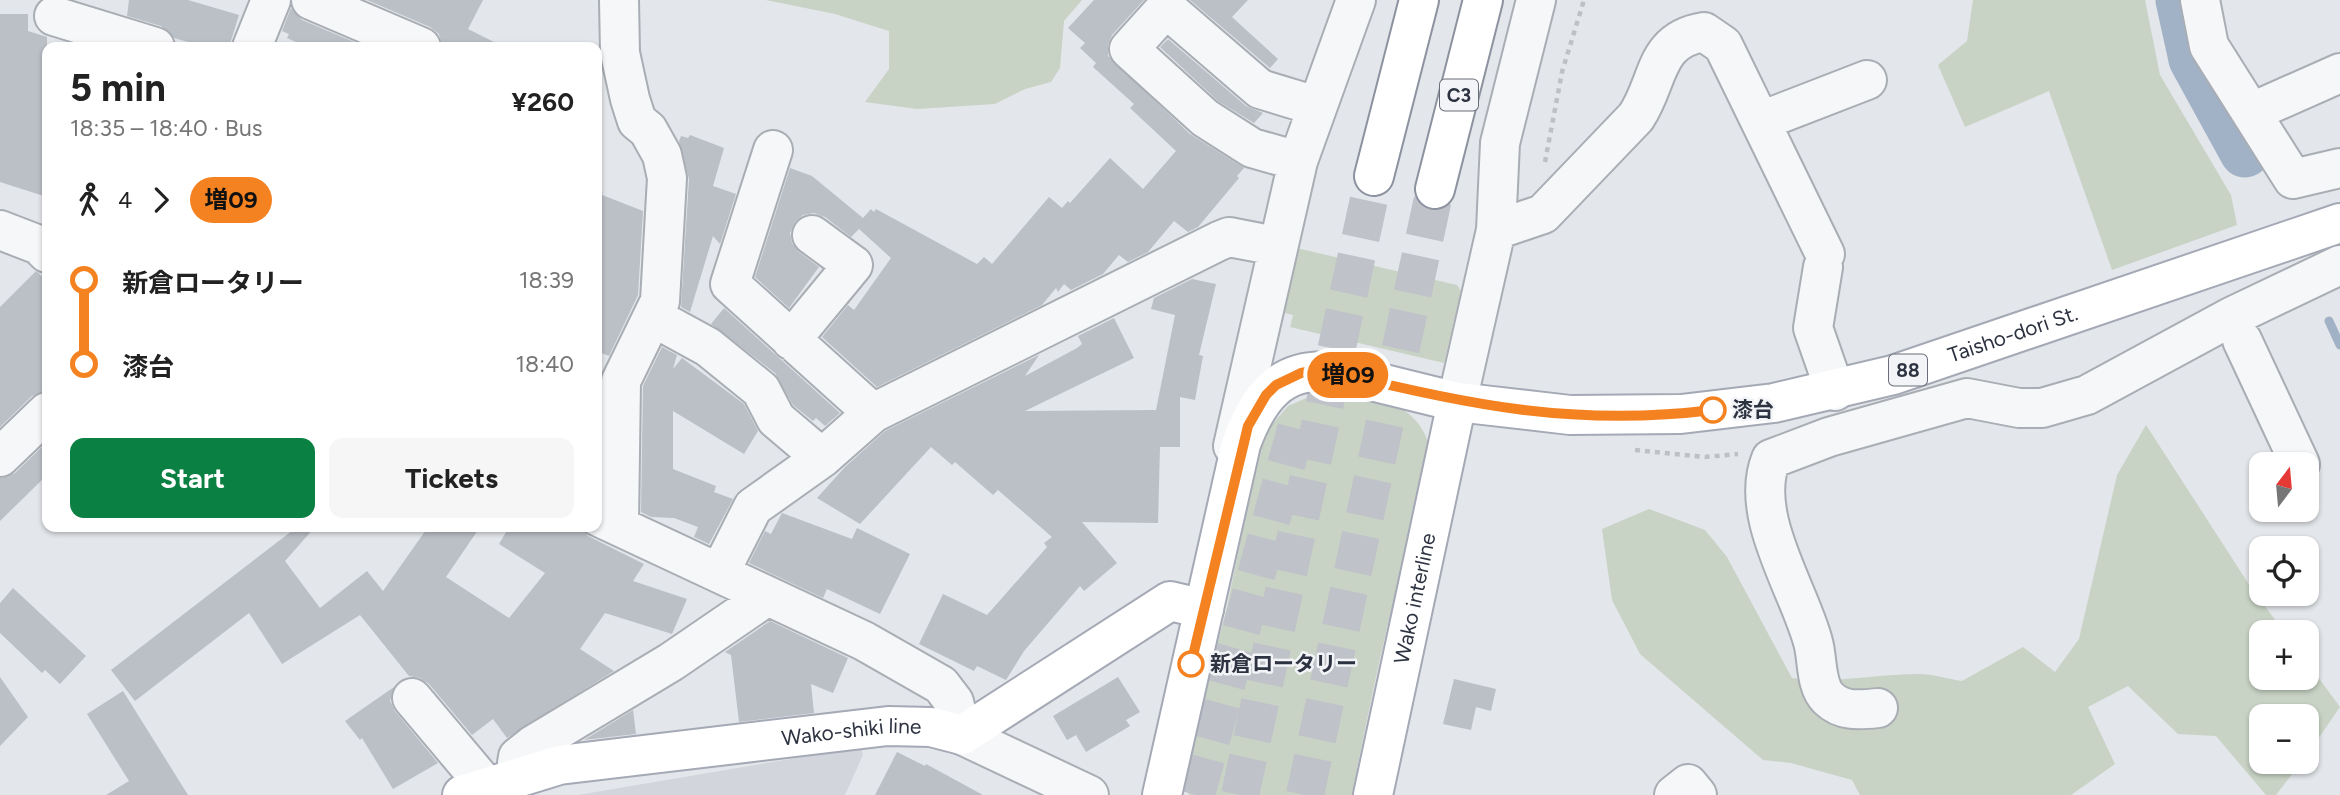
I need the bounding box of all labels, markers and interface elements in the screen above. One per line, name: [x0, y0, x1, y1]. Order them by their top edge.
text: 5 min: [70, 65, 166, 111]
road number: C3: [1440, 80, 1478, 110]
text: ¥260: [512, 86, 574, 118]
text: 18:35 – 18:40 · Bus: [70, 114, 262, 142]
icon: walk: [70, 181, 108, 219]
icon: forward: [142, 181, 180, 219]
text: 増09: [204, 185, 258, 214]
text: 4: [118, 186, 132, 214]
text: 18:39: [519, 266, 574, 294]
text: 新倉ロータリー: [122, 267, 304, 299]
street label: Taisho-dori St.: [1945, 300, 2081, 367]
text: 18:40: [516, 350, 574, 378]
text: 漆台: [122, 351, 174, 383]
line badge: 増09: [1308, 352, 1388, 398]
road number: 88: [1889, 354, 1927, 386]
text: 増09: [1321, 360, 1375, 389]
marker: 漆台: [1700, 397, 1726, 423]
place label: 漆台: [1732, 397, 1774, 422]
button: Start: [70, 438, 315, 518]
button: Tickets: [329, 438, 574, 518]
north arrow: [2249, 452, 2319, 522]
map controls: [2249, 452, 2319, 774]
street label: Wako interline: [1388, 531, 1441, 666]
button: locate: [2249, 536, 2319, 606]
button: +: [2249, 620, 2319, 690]
marker: 新倉ロータリー: [1178, 651, 1204, 677]
place label: 新倉ロータリー: [1210, 651, 1357, 676]
button: −: [2249, 704, 2319, 774]
street label: Wako-shiki line: [780, 713, 922, 751]

